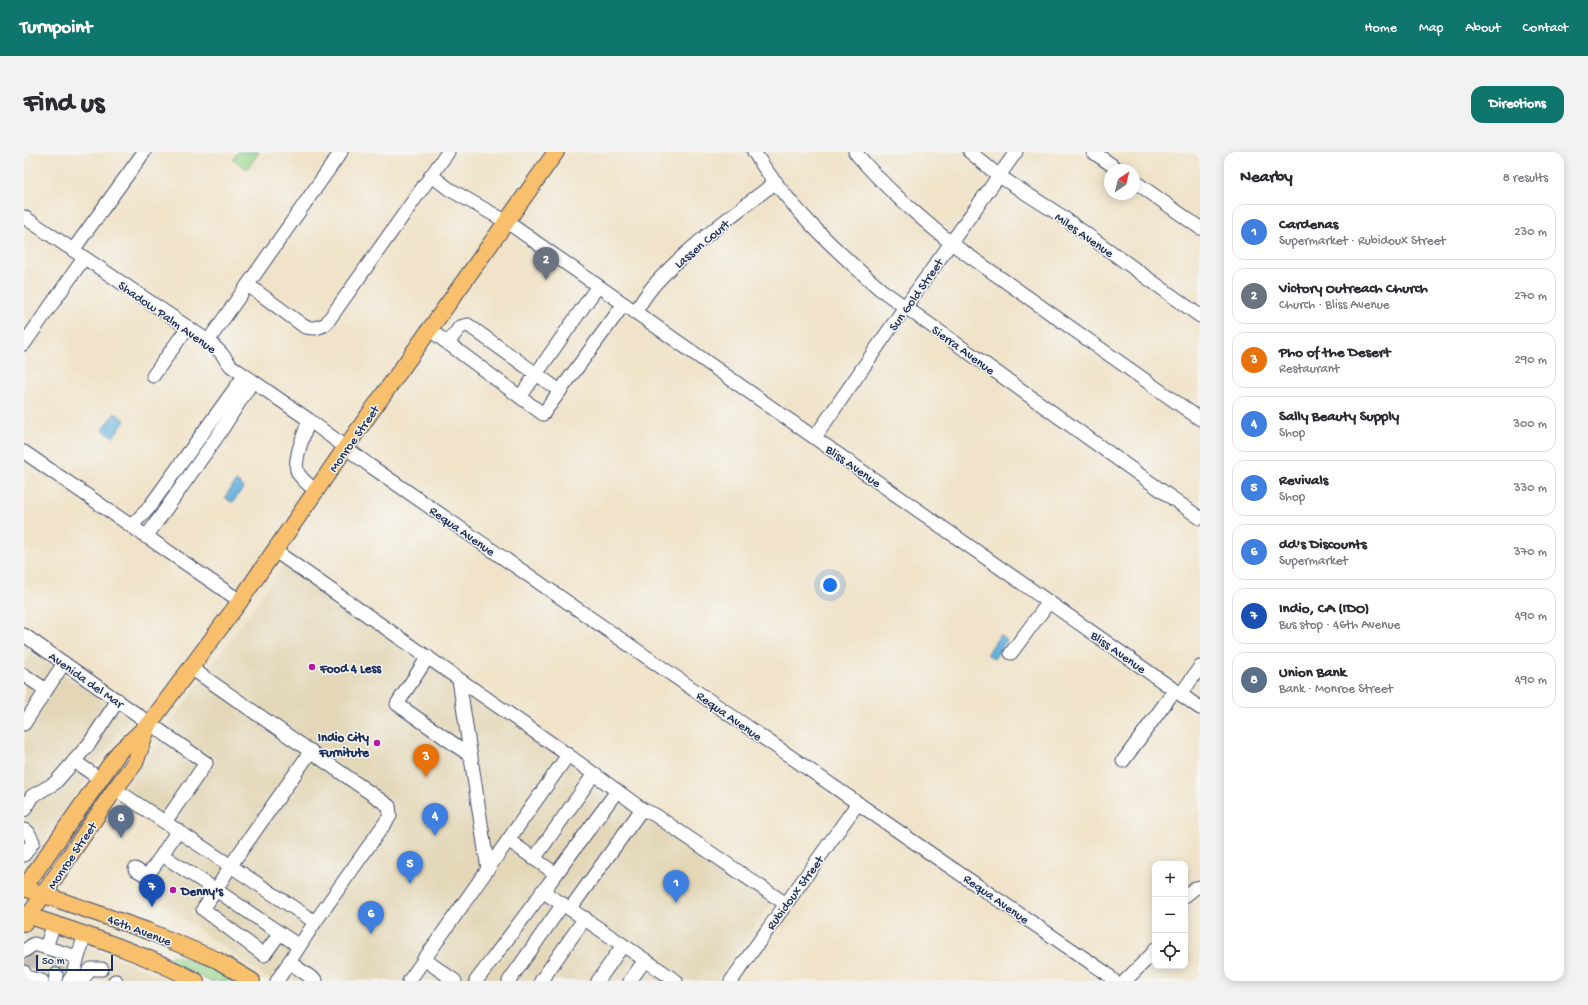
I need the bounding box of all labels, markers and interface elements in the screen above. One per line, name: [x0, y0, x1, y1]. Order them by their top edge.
text: Turnpoint: [20, 17, 92, 40]
text: Home: [1365, 20, 1397, 37]
text: Map: [1419, 20, 1443, 37]
text: About: [1465, 20, 1501, 37]
text: Contact: [1523, 20, 1568, 37]
button: Directions: [1471, 86, 1564, 123]
text: Find us: [24, 88, 104, 121]
north arrow: [1104, 164, 1140, 200]
text: Nearby: [1240, 168, 1293, 188]
text: 8 results: [1503, 171, 1548, 186]
street label: Miles Avenue: [1051, 210, 1116, 262]
street label: Lassen Court: [672, 216, 735, 272]
text: Cardenas: [1279, 216, 1338, 234]
text: 1: [1251, 225, 1257, 240]
text: 230 m: [1514, 225, 1547, 240]
text: Supermarket · Rubidoux Street: [1279, 234, 1446, 249]
pin: 2: [533, 247, 559, 280]
street label: Sun Gold Street: [887, 255, 948, 334]
street label: Shadow Palm Avenue: [115, 279, 219, 358]
text: Victory Outreach Church: [1279, 280, 1428, 298]
text: 2: [1251, 289, 1257, 304]
text: 270 m: [1514, 289, 1547, 304]
text: Church · Bliss Avenue: [1279, 298, 1389, 313]
street label: Sierra Avenue: [928, 323, 997, 379]
text: Pho of the Desert: [1279, 344, 1390, 362]
text: 3: [1251, 353, 1257, 368]
text: 290 m: [1514, 353, 1547, 368]
text: Restaurant: [1279, 362, 1339, 377]
street label: Monroe Street: [327, 402, 384, 476]
text: Sally Beauty Supply: [1279, 408, 1399, 426]
text: 4: [1251, 417, 1257, 432]
text: 300 m: [1513, 417, 1547, 432]
text: Shop: [1279, 426, 1305, 441]
street label: Bliss Avenue: [821, 442, 883, 492]
text: Revivals: [1279, 472, 1328, 490]
text: 5: [1251, 481, 1257, 496]
text: 330 m: [1514, 481, 1547, 496]
text: Shop: [1279, 490, 1305, 505]
street label: Requa Avenue: [426, 504, 498, 560]
text: dd's Discounts: [1279, 536, 1367, 554]
text: 6: [1251, 545, 1257, 560]
text: 370 m: [1514, 545, 1547, 560]
text: Supermarket: [1279, 554, 1348, 569]
your location: [820, 575, 840, 595]
text: Indio, CA (IDO): [1279, 600, 1369, 618]
text: 7: [1251, 609, 1257, 624]
text: 490 m: [1515, 609, 1547, 624]
text: Bus stop · 46th Avenue: [1279, 618, 1400, 633]
street label: Bliss Avenue: [1086, 628, 1148, 678]
street label: Avenida del Mar: [45, 650, 127, 713]
marker: Food 4 Less: [307, 662, 317, 672]
place label: Food 4 Less: [319, 662, 382, 677]
text: Union Bank: [1279, 664, 1346, 682]
text: 8: [1250, 673, 1258, 688]
text: 490 m: [1515, 673, 1547, 688]
text: Bank · Monroe Street: [1279, 682, 1393, 697]
street label: Requa Avenue: [693, 689, 765, 745]
place label: Indio City Furnitute: [318, 731, 370, 761]
marker: Indio City Furnitute: [372, 738, 382, 748]
pin: 3: [413, 744, 439, 777]
pin: 4: [422, 803, 448, 836]
pin: 8: [108, 805, 134, 838]
street label: Monroe Street: [45, 819, 102, 893]
pin: 5: [397, 851, 423, 884]
street label: Rubidoux Street: [764, 852, 829, 933]
map controls: [1152, 861, 1188, 969]
button: +: [1152, 861, 1188, 897]
pin: 1: [663, 870, 689, 903]
street label: Requa Avenue: [960, 872, 1032, 928]
pin: 7: [139, 874, 165, 907]
marker: Denny's: [168, 885, 178, 895]
place label: Denny's: [180, 885, 224, 900]
button: −: [1152, 897, 1188, 933]
pin: 6: [358, 901, 384, 934]
street label: 46th Avenue: [105, 912, 173, 950]
button: locate: [1152, 933, 1188, 969]
scale bar: [36, 953, 113, 972]
text: 50 m: [42, 956, 64, 968]

